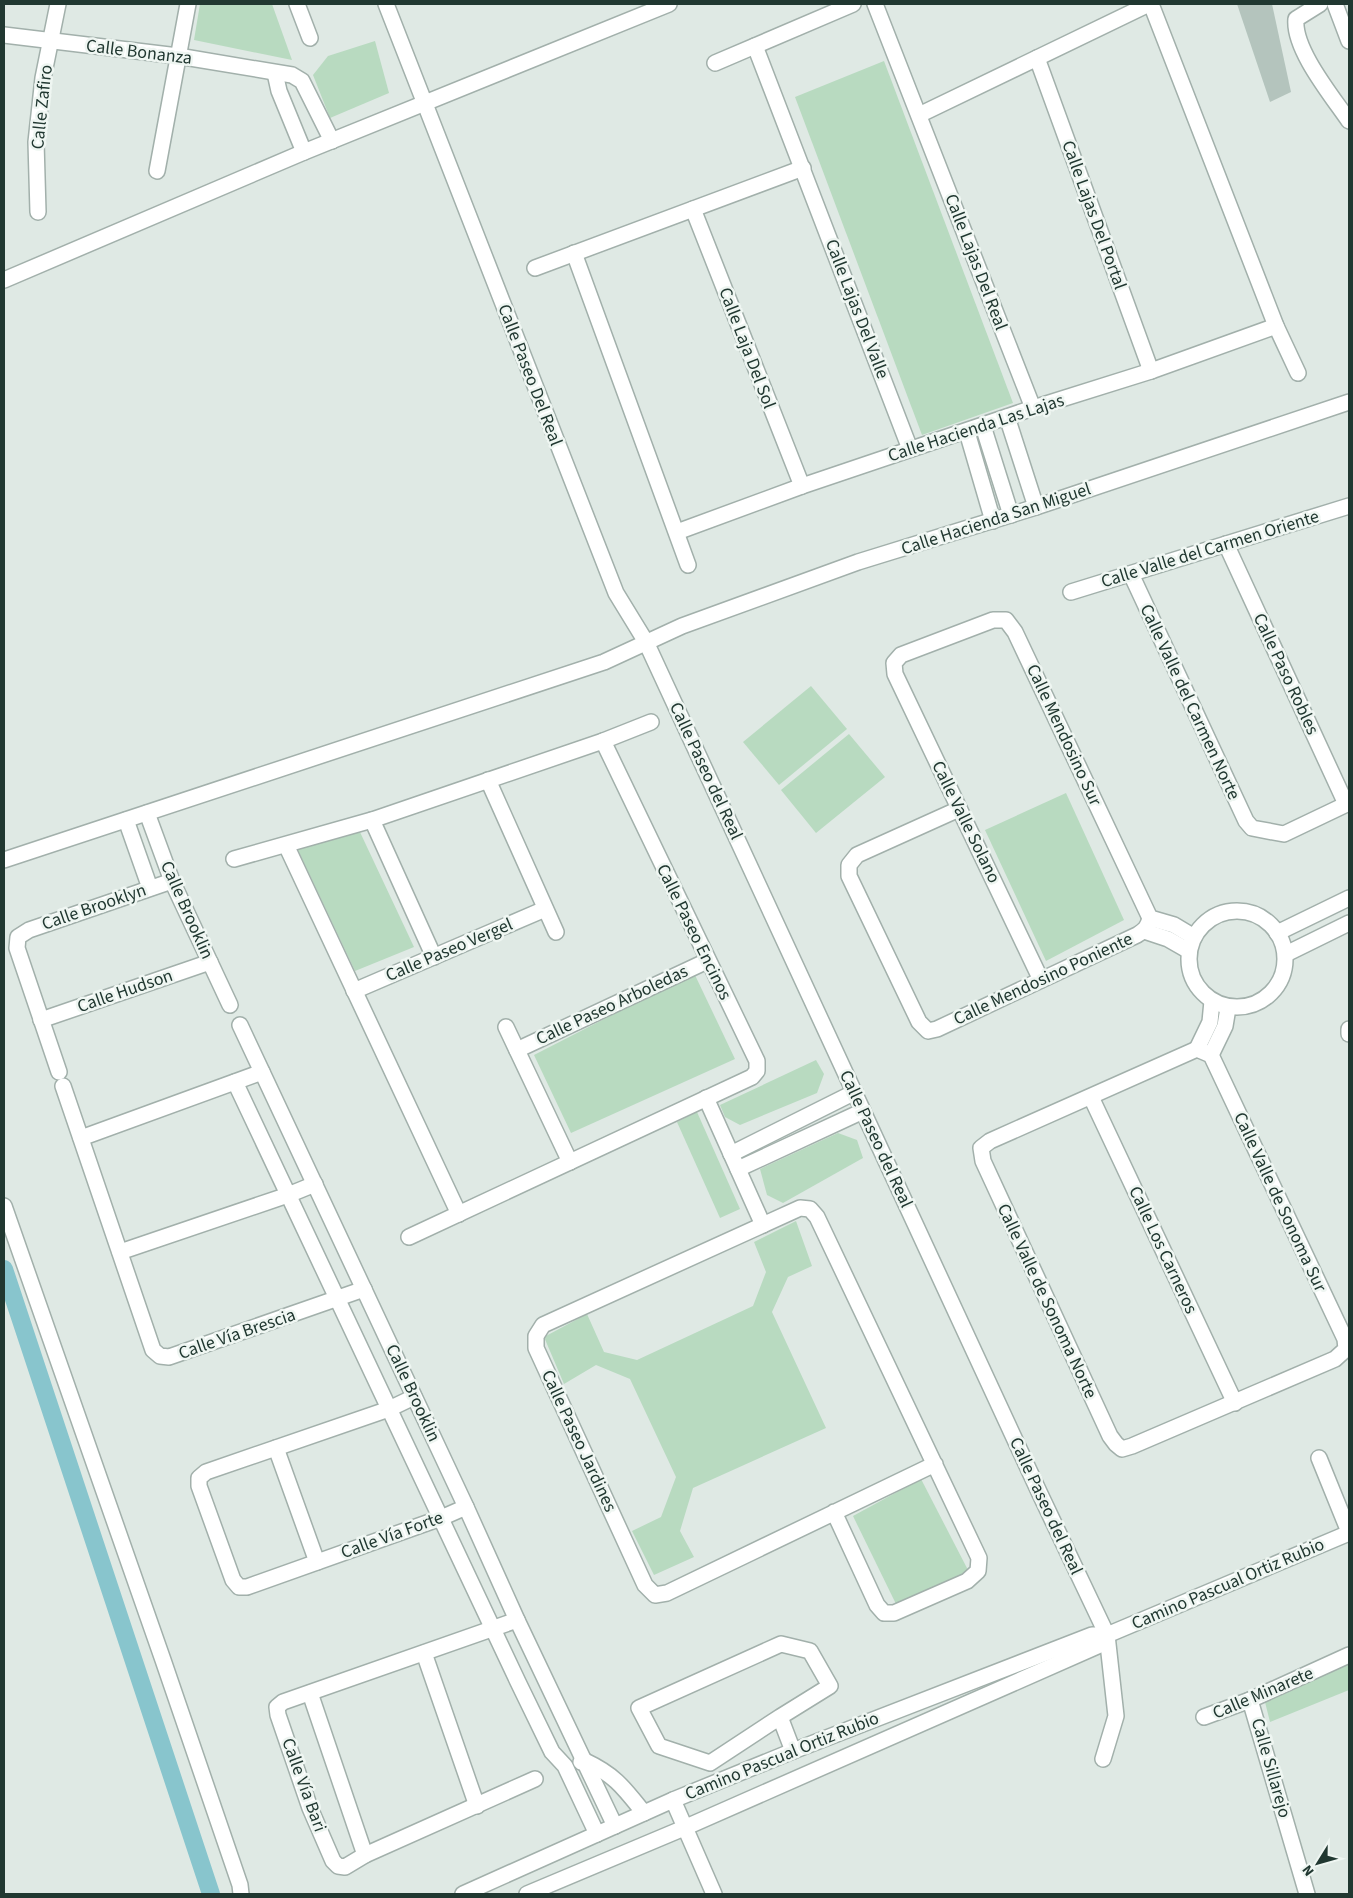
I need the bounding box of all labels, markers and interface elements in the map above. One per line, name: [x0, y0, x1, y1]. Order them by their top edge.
street label: Calle Bonanza: [85, 33, 193, 71]
street label: Calle Zafiro: [25, 63, 59, 151]
street label: Calle Lajas Del Portal: [1055, 137, 1133, 293]
street label: Calle Lajas Del Real: [939, 190, 1013, 334]
street label: Calle Lajas Del Valle: [819, 236, 895, 383]
street label: Calle Laja Del Sol: [712, 284, 782, 412]
street label: Calle Paseo Del Real: [491, 301, 569, 449]
street label: Calle Hacienda Las Lajas: [885, 388, 1067, 468]
street label: Calle Hacienda San Miguel: [898, 477, 1094, 561]
street label: Calle Valle del Carmen Oriente: [1098, 504, 1322, 594]
street label: Calle Valle del Carmen Norte: [1134, 600, 1246, 804]
street label: Calle Paso Robles: [1247, 609, 1325, 739]
street label: Calle Mendosino Sur: [1020, 660, 1108, 810]
street label: Calle Paseo del Real: [663, 698, 749, 844]
street label: Calle Valle Solano: [926, 757, 1006, 887]
street label: Calle Brooklin: [154, 857, 220, 963]
street label: Calle Paseo Encinos: [650, 860, 738, 1004]
street label: Calle Brooklyn: [38, 877, 150, 937]
street label: Calle Paseo Vergel: [382, 912, 516, 988]
street label: Calle Mendosino Poniente: [949, 926, 1137, 1032]
street label: Calle Paseo Arboledas: [532, 959, 692, 1051]
street label: Calle Hudson: [74, 963, 176, 1019]
street label: Calle Paseo del Real: [833, 1066, 919, 1212]
street label: Calle Valle de Sonoma Sur: [1227, 1108, 1333, 1297]
street label: Calle Los Carneros: [1122, 1182, 1204, 1318]
street label: Calle Valle de Sonoma Norte: [991, 1200, 1103, 1403]
street label: Calle Vía Brescia: [175, 1302, 299, 1366]
street label: Calle Brooklin: [379, 1340, 447, 1446]
street label: Calle Paseo Jardines: [535, 1366, 623, 1516]
street label: Calle Paseo del Real: [1003, 1433, 1089, 1579]
street label: Calle Vía Forte: [337, 1505, 447, 1565]
street label: Camino Pascual Ortiz Rubio: [1128, 1532, 1328, 1636]
street label: Calle Minarete: [1209, 1661, 1317, 1725]
street label: Camino Pascual Ortiz Rubio: [681, 1706, 883, 1806]
street label: Calle Sillarejo: [1245, 1715, 1297, 1821]
street label: Calle Vía Bari: [275, 1735, 333, 1835]
north arrow: [1293, 1838, 1343, 1888]
text: N: [1298, 1860, 1319, 1880]

